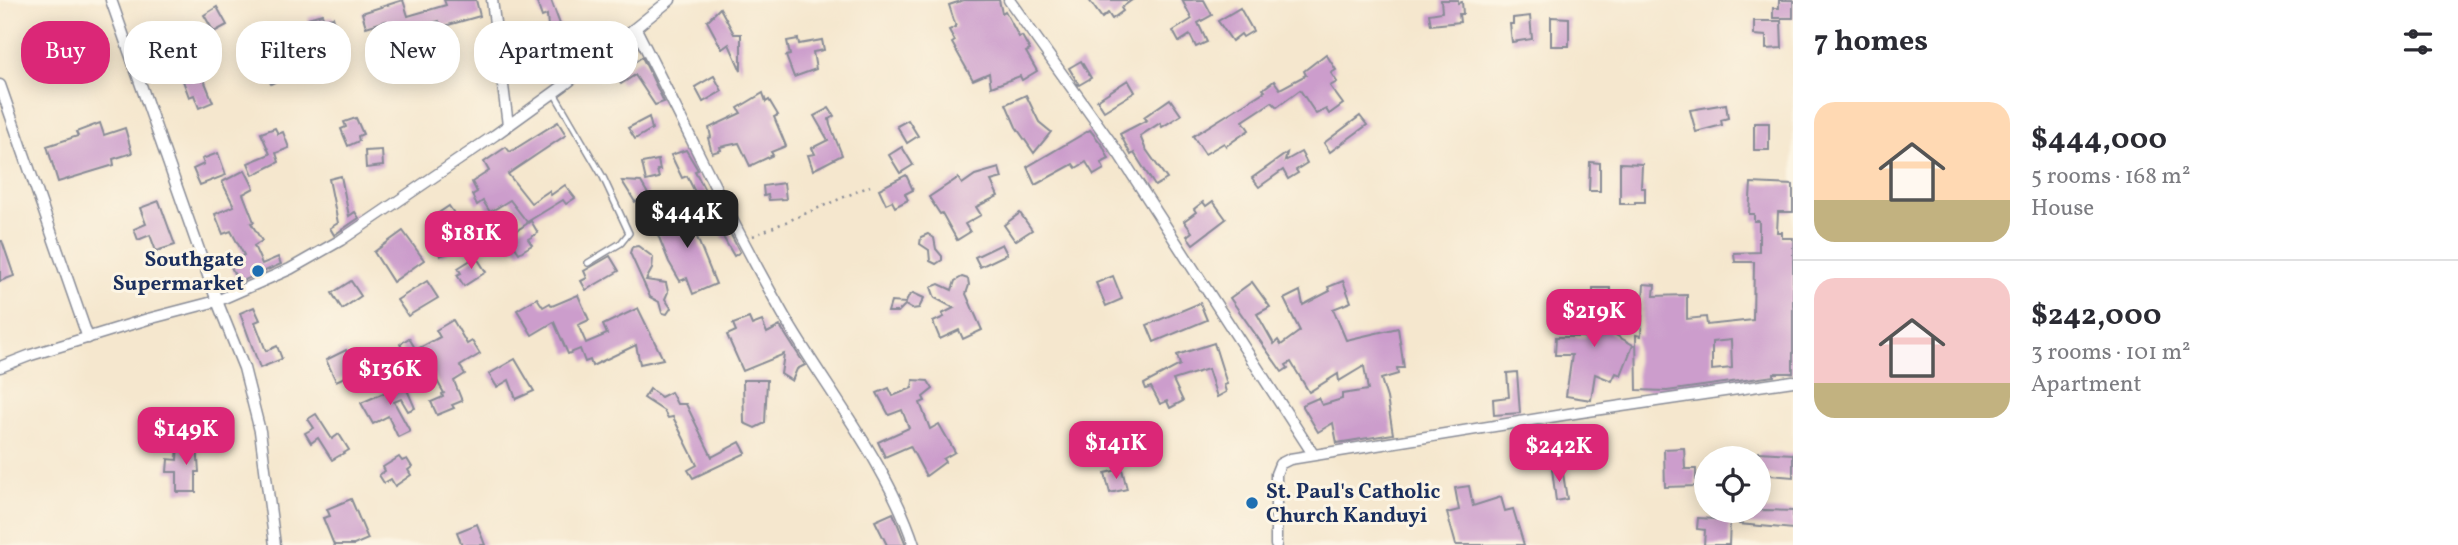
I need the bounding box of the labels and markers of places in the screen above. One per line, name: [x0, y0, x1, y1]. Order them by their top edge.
pin: $444K: [638, 190, 736, 250]
pin: $181K: [422, 212, 520, 271]
place label: Southgate Supermarket: [113, 246, 244, 299]
marker: Southgate Supermarket: [250, 263, 266, 279]
pin: $219K: [1545, 290, 1643, 349]
pin: $136K: [341, 348, 439, 407]
pin: $149K: [137, 407, 235, 467]
pin: $141K: [1067, 421, 1165, 481]
pin: $242K: [1510, 424, 1608, 484]
place label: St. Paul's Catholic Church Kanduyi: [1266, 478, 1440, 531]
marker: St. Paul's Catholic Church Kanduyi: [1244, 495, 1260, 511]

